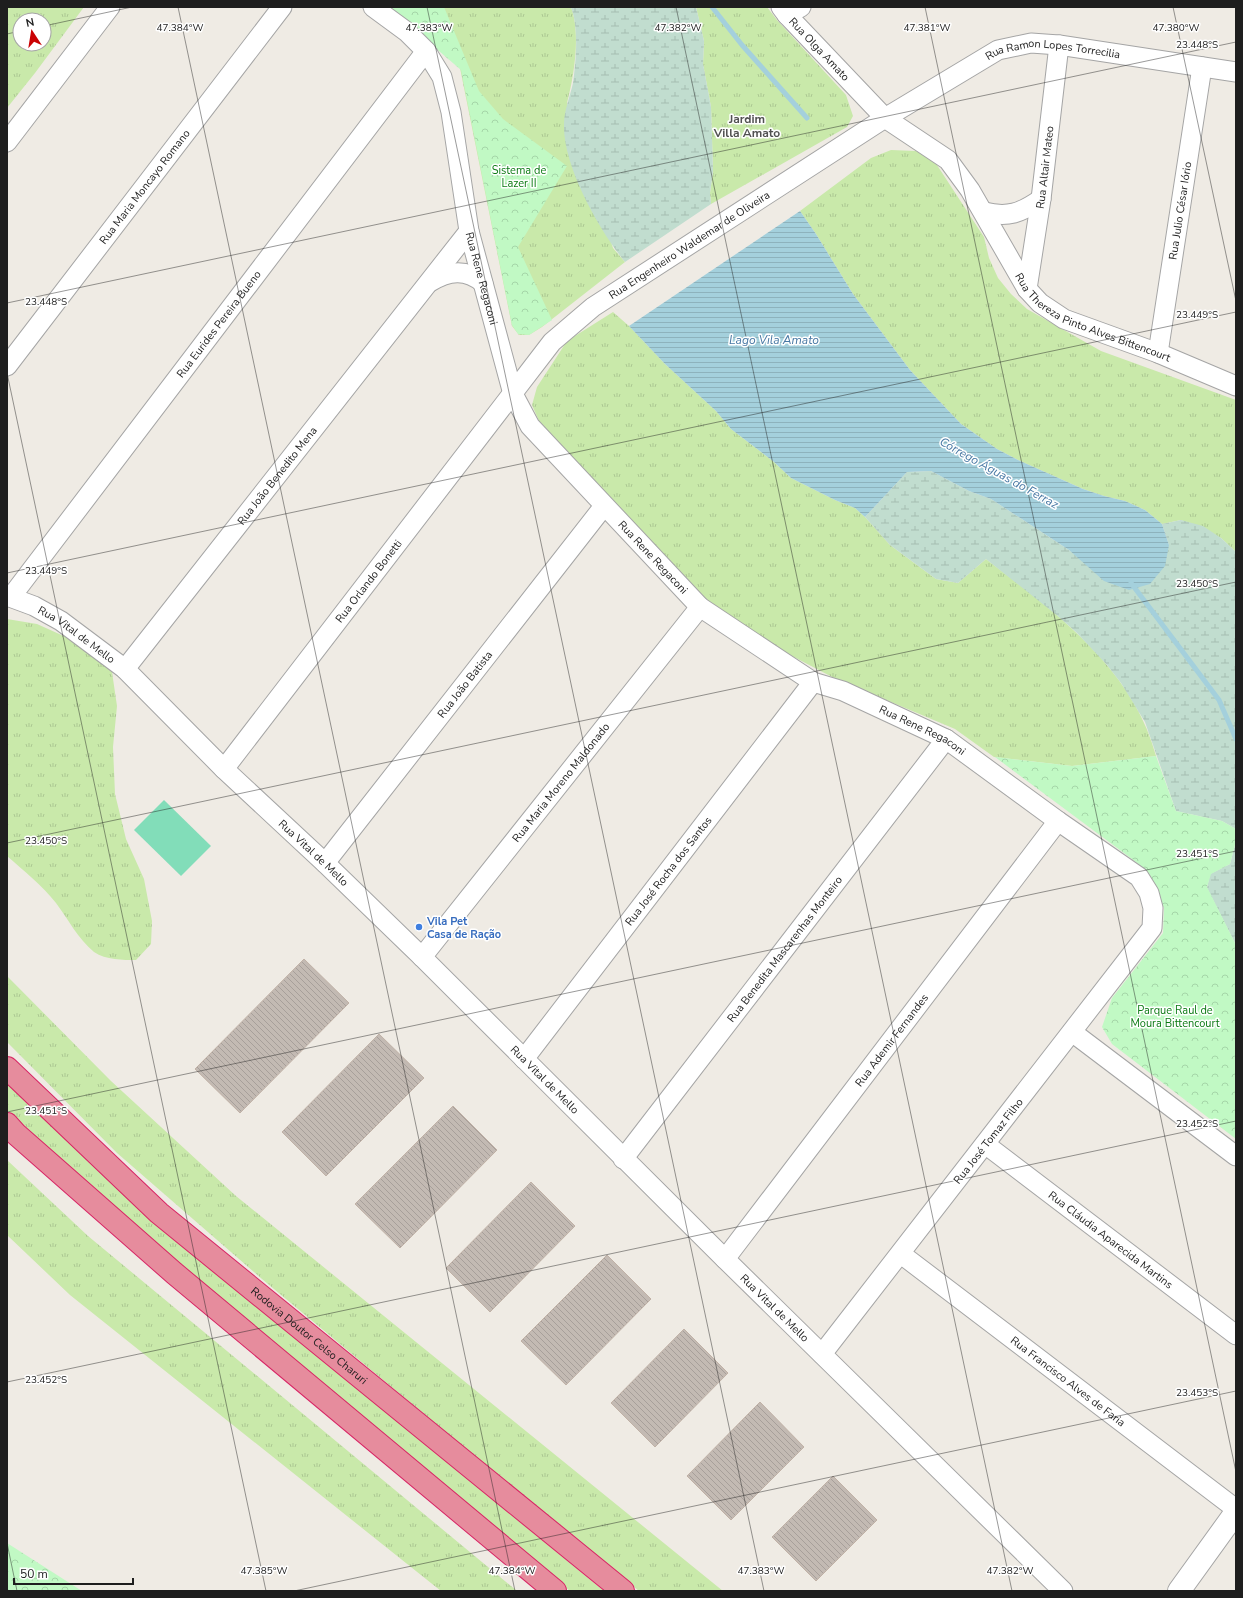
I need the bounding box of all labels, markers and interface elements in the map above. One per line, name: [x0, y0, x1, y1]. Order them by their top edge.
north arrow: [12, 12, 52, 52]
street label: Rua Olga Amato: [785, 14, 853, 84]
text: N: [24, 15, 36, 31]
text: 47.384°W: [156, 21, 204, 35]
text: 47.383°W: [405, 21, 453, 35]
text: 47.382°W: [654, 21, 702, 35]
text: 47.381°W: [903, 21, 951, 35]
text: 47.380°W: [1152, 21, 1200, 35]
street label: Rua Ramon Lopes Torrecilia: [983, 36, 1121, 64]
text: 23.448°S: [1176, 38, 1218, 52]
district label: Jardim Villa Amato: [713, 111, 780, 141]
street label: Rua Altair Mateo: [1033, 125, 1057, 210]
street label: Rua Maria Moncayo Romano: [96, 126, 194, 247]
street label: Rua Julio César Iório: [1165, 161, 1195, 261]
park label: Sistema de Lazer II: [492, 163, 546, 191]
street label: Rua Engenheiro Waldemar de Oliveira: [606, 187, 773, 303]
street label: Rua Rene Regaconi: [462, 230, 501, 326]
street label: Rua Eurides Pereira Bueno: [173, 268, 265, 381]
street label: Rua Thereza Pinto Alves Bittencourt: [1011, 270, 1173, 366]
text: 23.448°S: [25, 295, 67, 309]
text: 23.449°S: [1176, 308, 1218, 322]
water label: Lago Vila Amato: [729, 332, 819, 348]
street label: Rua João Benedito Mena: [234, 423, 321, 528]
water label: Córrego Águas do Ferraz: [937, 434, 1062, 513]
street label: Rua Rene Regaconi: [615, 517, 691, 597]
street label: Rua Orlando Bonetti: [332, 537, 406, 626]
text: 23.449°S: [25, 564, 67, 578]
text: 23.450°S: [1176, 577, 1218, 591]
street label: Rua Vital de Mello: [35, 603, 118, 667]
street label: Rua João Batista: [434, 648, 496, 721]
street label: Rua Rene Regaconi: [877, 702, 968, 759]
street label: Rua Maria Moreno Maldonado: [509, 720, 613, 846]
street label: Rua José Rocha dos Santos: [622, 813, 715, 929]
street label: Rua Vital de Mello: [275, 816, 352, 890]
text: 23.450°S: [25, 834, 67, 848]
text: 23.451°S: [1176, 847, 1218, 861]
street label: Rua Benedita Mascarenhas Monteiro: [724, 873, 846, 1025]
place label: Vila Pet Casa de Ração: [426, 914, 501, 942]
marker: Vila Pet Casa de Ração: [414, 922, 424, 932]
street label: Rua Ademir Fernandes: [852, 991, 932, 1090]
park label: Parque Raul de Moura Bittencourt: [1130, 1003, 1220, 1031]
street label: Rua Vital de Mello: [507, 1042, 582, 1117]
street label: Rua José Tomaz Filho: [950, 1095, 1027, 1187]
text: 23.451°S: [25, 1104, 67, 1118]
text: 23.452°S: [1176, 1117, 1218, 1131]
street label: Rua Cláudia Aparecida Martins: [1045, 1188, 1176, 1292]
street label: Rua Vital de Mello: [737, 1271, 812, 1346]
street label: Rodovia Doutor Celso Charuri: [248, 1284, 371, 1388]
street label: Rua Francisco Alves de Faria: [1007, 1333, 1129, 1430]
text: 23.452°S: [25, 1373, 67, 1387]
text: 23.453°S: [1176, 1386, 1218, 1400]
scale bar: [14, 1560, 133, 1586]
text: 47.385°W: [240, 1564, 288, 1578]
text: 47.384°W: [488, 1564, 536, 1578]
text: 47.383°W: [737, 1564, 785, 1578]
text: 47.382°W: [986, 1564, 1034, 1578]
text: 50 m: [20, 1566, 48, 1582]

